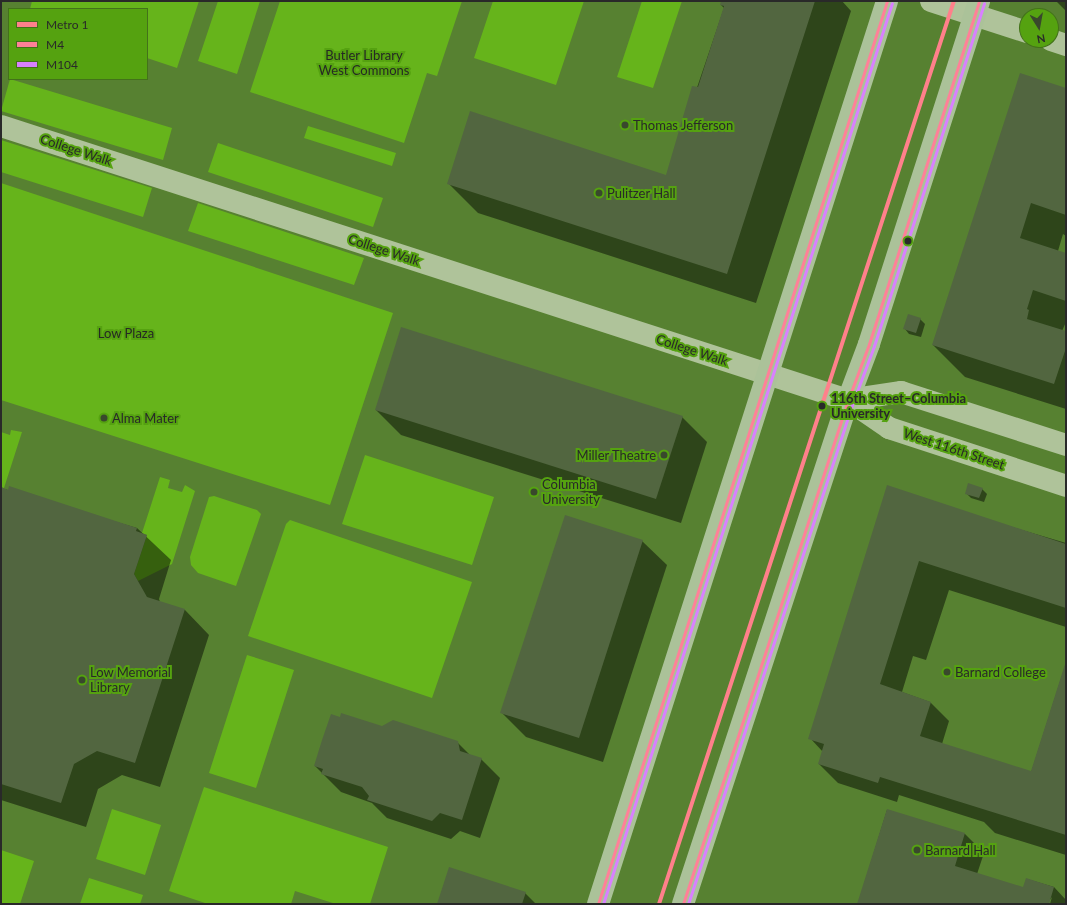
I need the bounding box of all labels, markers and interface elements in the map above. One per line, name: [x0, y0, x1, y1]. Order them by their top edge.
legend: [8, 8, 148, 80]
north arrow: [1019, 8, 1059, 48]
text: Metro 1: [46, 17, 89, 32]
text: N: [1036, 32, 1047, 46]
text: M4: [46, 37, 64, 52]
park label: Butler Library West Commons: [319, 48, 409, 79]
text: M104: [46, 57, 78, 72]
place label: Thomas Jefferson: [633, 117, 734, 133]
marker: Thomas Jefferson: [620, 120, 630, 130]
street label: College Walk: [38, 131, 114, 169]
place label: Pulitzer Hall: [607, 185, 676, 201]
marker: Pulitzer Hall: [594, 188, 604, 198]
street label: College Walk: [346, 231, 422, 269]
unlabelled marker: [903, 236, 913, 246]
park label: Low Plaza: [98, 325, 154, 341]
street label: College Walk: [654, 331, 730, 369]
place label: 116th Street–Columbia University: [831, 391, 966, 422]
marker: 116th Street–Columbia University: [816, 400, 828, 412]
place label: Alma Mater: [112, 410, 179, 426]
marker: Alma Mater: [99, 413, 109, 423]
street label: West 116th Street: [902, 425, 1006, 473]
place label: Miller Theatre: [576, 447, 656, 463]
marker: Miller Theatre: [659, 450, 669, 460]
place label: Columbia University: [542, 477, 600, 508]
marker: Columbia University: [529, 487, 539, 497]
place label: Barnard College: [955, 664, 1046, 680]
place label: Low Memorial Library: [90, 665, 171, 696]
marker: Barnard College: [942, 667, 952, 677]
marker: Low Memorial Library: [77, 675, 87, 685]
place label: Barnard Hall: [925, 842, 996, 858]
marker: Barnard Hall: [912, 845, 922, 855]

